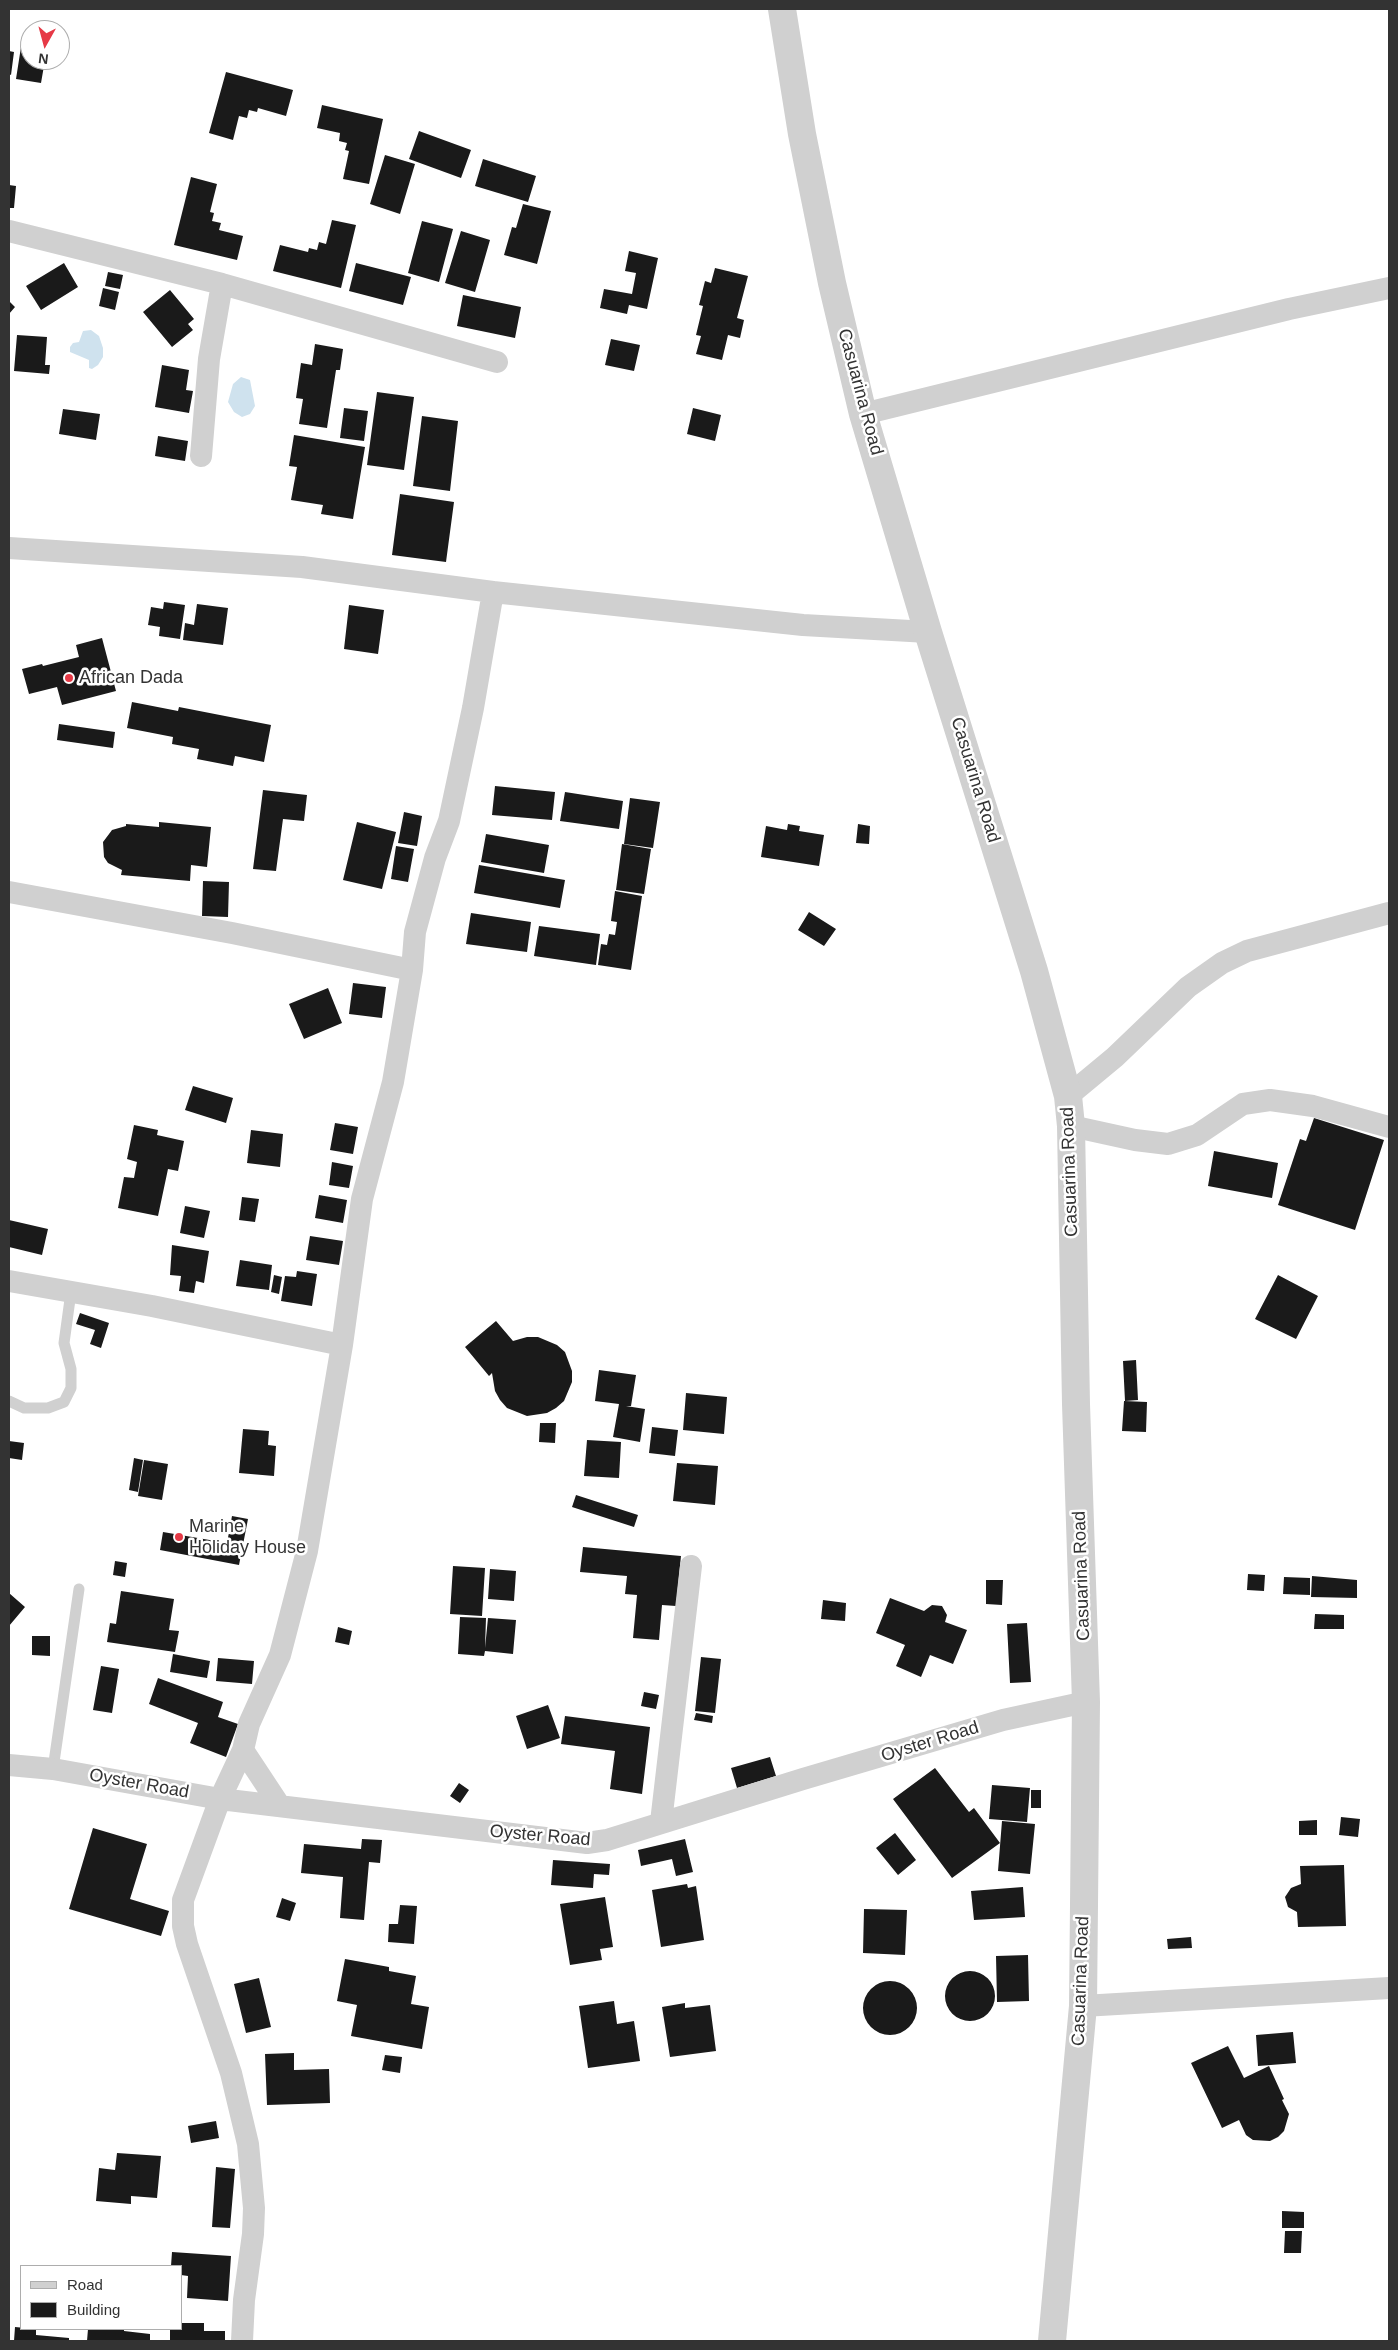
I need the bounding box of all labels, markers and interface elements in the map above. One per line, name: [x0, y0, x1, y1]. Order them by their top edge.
north arrow: [20, 20, 70, 70]
text: N: [37, 50, 49, 67]
street label: Casuarina Road: [833, 326, 887, 458]
place label: African Dada: [79, 667, 183, 689]
marker: African Dada: [63, 672, 75, 684]
street label: Casuarina Road: [946, 715, 1004, 845]
street label: Casuarina Road: [1057, 1107, 1083, 1237]
street label: Casuarina Road: [1069, 1511, 1095, 1641]
place label: Marine Holiday House: [189, 1516, 306, 1558]
marker: Marine Holiday House: [173, 1531, 185, 1543]
street label: Oyster Road: [879, 1717, 981, 1767]
street label: Oyster Road: [87, 1765, 191, 1803]
street label: Oyster Road: [489, 1821, 591, 1851]
street label: Casuarina Road: [1068, 1916, 1094, 2046]
legend: [20, 2265, 182, 2330]
text: Road: [67, 2276, 103, 2293]
text: Building: [67, 2301, 120, 2318]

